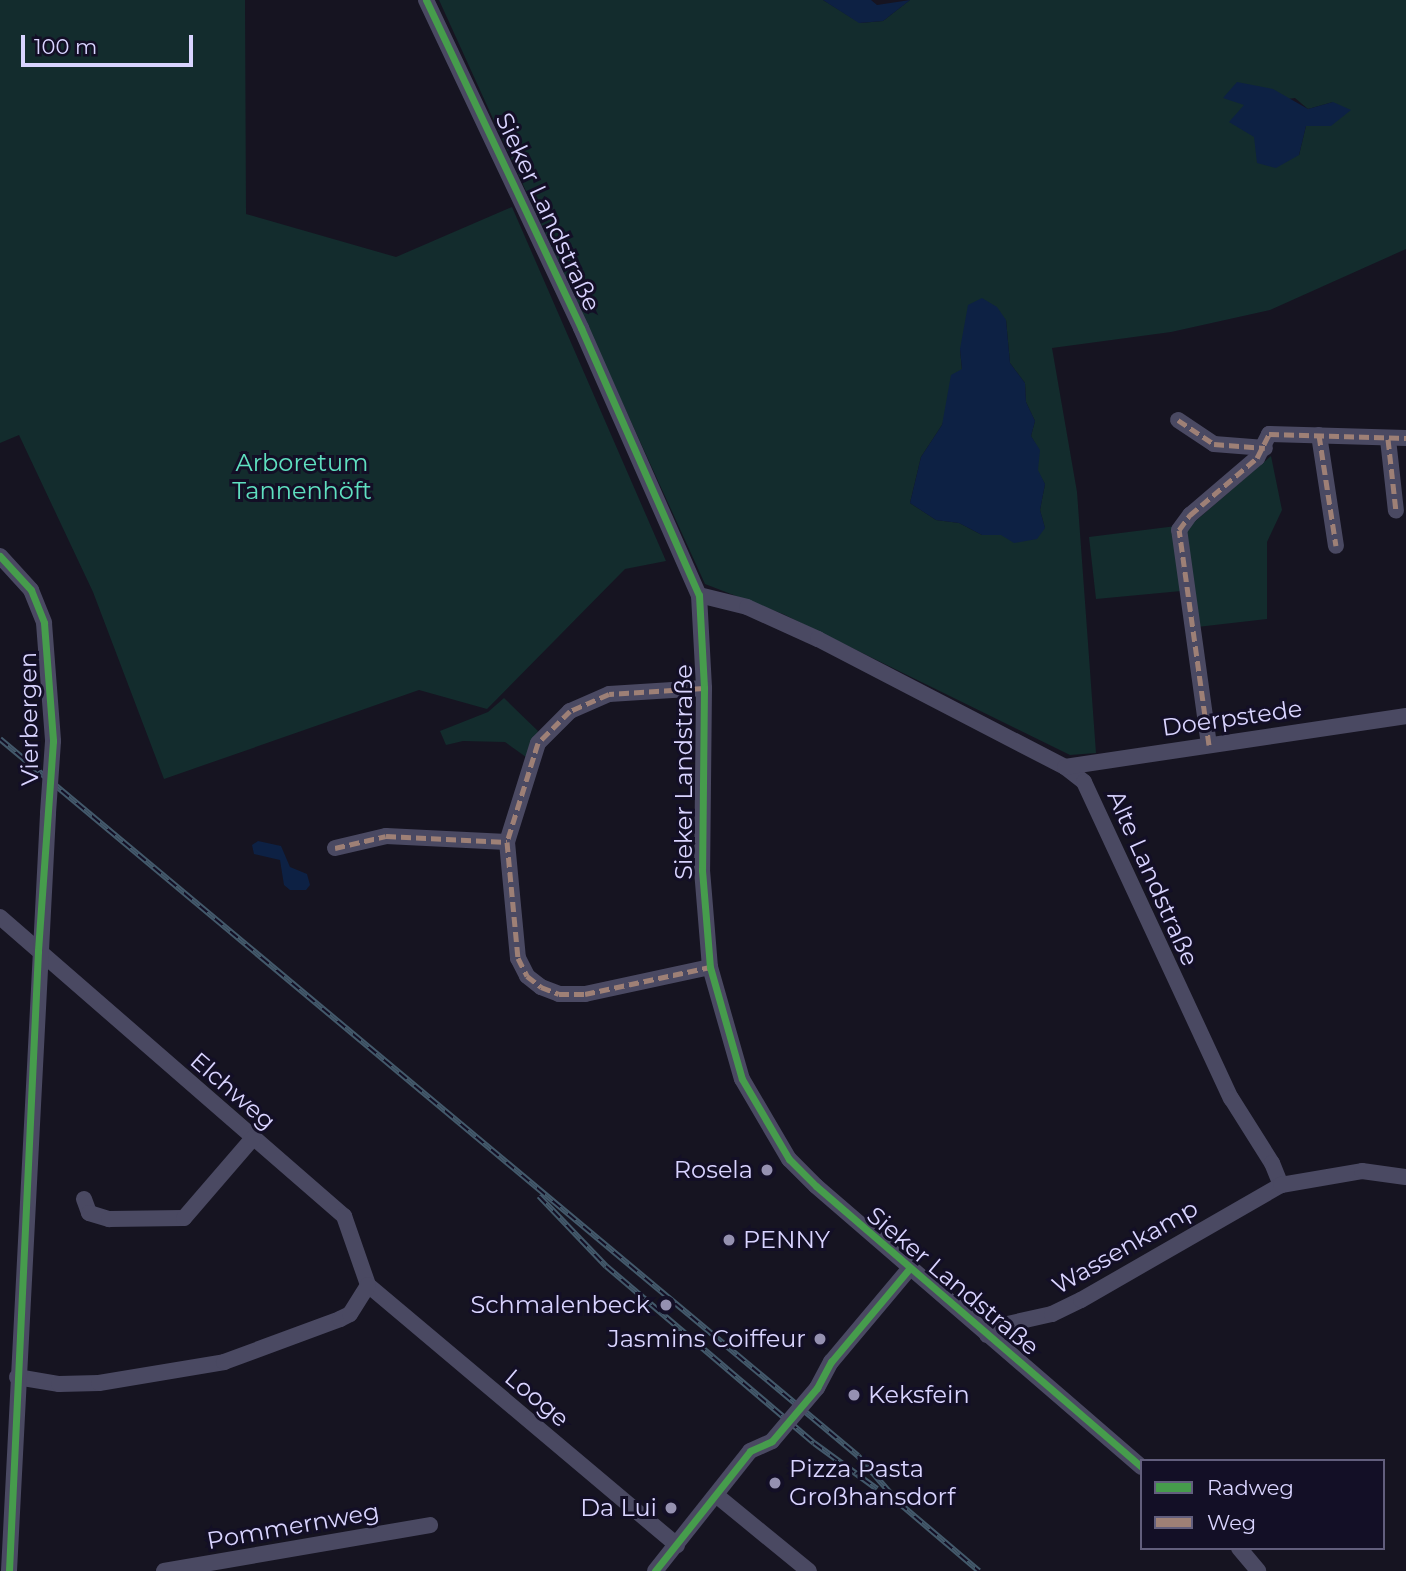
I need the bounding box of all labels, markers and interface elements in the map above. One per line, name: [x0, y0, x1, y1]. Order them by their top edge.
scale bar: [24, 21, 196, 65]
text: 100 m: [34, 34, 97, 59]
street label: Sieker Landstraße: [489, 108, 607, 316]
park label: Arboretum Tannenhöft: [232, 449, 372, 505]
street label: Vierbergen: [13, 652, 45, 786]
street label: Sieker Landstraße: [670, 664, 698, 880]
street label: Doerpstede: [1160, 694, 1304, 742]
street label: Alte Landstraße: [1101, 786, 1205, 970]
street label: Elchweg: [184, 1046, 282, 1136]
place label: Rosela: [674, 1156, 753, 1184]
marker: Rosela: [759, 1162, 775, 1178]
street label: Wassenkamp: [1047, 1194, 1203, 1300]
street label: Sieker Landstraße: [861, 1201, 1045, 1361]
place label: PENNY: [743, 1226, 830, 1254]
marker: PENNY: [721, 1232, 737, 1248]
place label: Schmalenbeck: [470, 1291, 650, 1319]
marker: Schmalenbeck: [656, 1295, 676, 1315]
place label: Jasmins Coiffeur: [608, 1325, 806, 1353]
marker: Jasmins Coiffeur: [812, 1331, 828, 1347]
street label: Looge: [499, 1363, 575, 1433]
place label: Keksfein: [868, 1381, 970, 1409]
marker: Keksfein: [846, 1387, 862, 1403]
place label: Pizza Pasta Großhansdorf: [789, 1455, 955, 1511]
legend: [1140, 1459, 1385, 1550]
marker: Pizza Pasta Großhansdorf: [767, 1475, 783, 1491]
text: Radweg: [1207, 1475, 1294, 1500]
place label: Da Lui: [580, 1494, 657, 1522]
street label: Pommernweg: [205, 1497, 381, 1555]
marker: Da Lui: [663, 1500, 679, 1516]
text: Weg: [1207, 1510, 1256, 1535]

